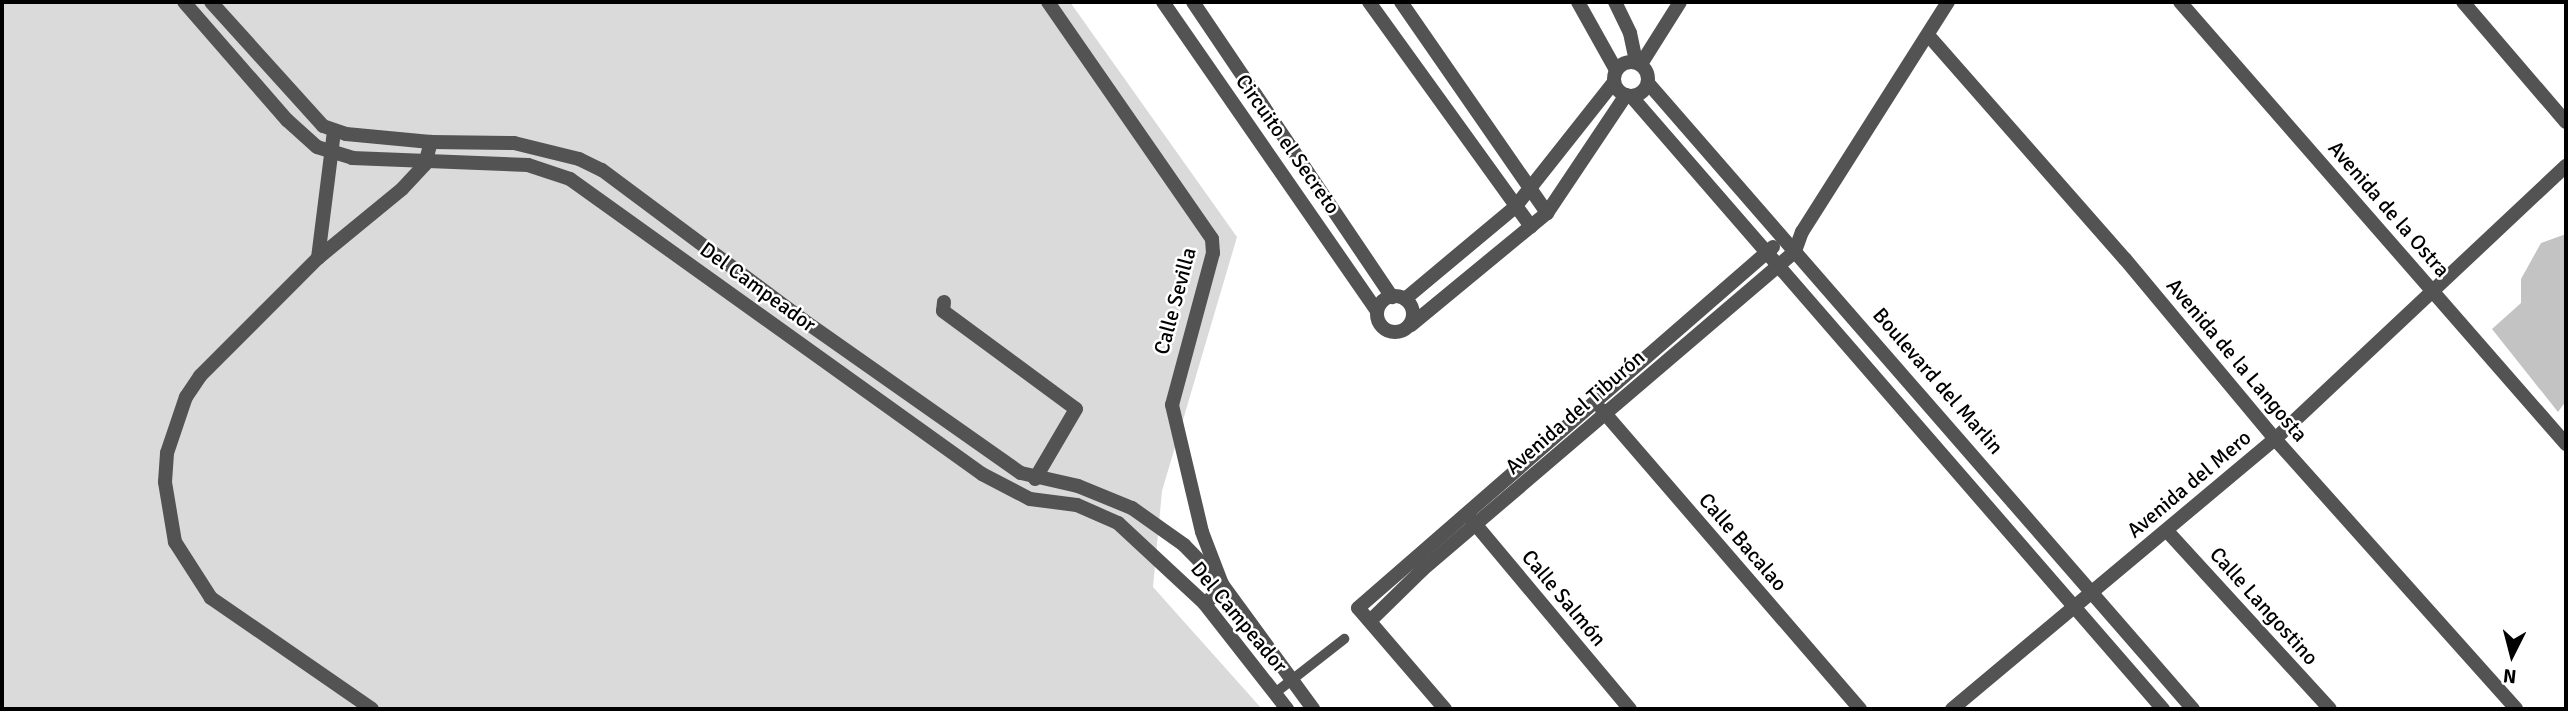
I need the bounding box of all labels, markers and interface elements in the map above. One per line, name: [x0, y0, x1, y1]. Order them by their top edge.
street label: Circuito el Secreto: [1230, 69, 1346, 219]
street label: Avenida de la Ostra: [2323, 136, 2455, 282]
street label: Del Campeador: [695, 237, 821, 337]
street label: Calle Sevilla: [1149, 245, 1201, 357]
street label: Avenida de la Langosta: [2161, 273, 2313, 447]
street label: Boulevard del Marlin: [1868, 303, 2008, 459]
street label: Avenida del Tiburón: [1500, 345, 1650, 479]
street label: Avenida del Mero: [2122, 425, 2256, 543]
street label: Calle Bacalao: [1694, 488, 1792, 596]
street label: Calle Langostino: [2205, 542, 2323, 670]
street label: Calle Salmón: [1516, 545, 1612, 651]
street label: Del Campeador: [1185, 557, 1293, 677]
north arrow: [2477, 620, 2547, 690]
text: N: [2502, 663, 2518, 689]

